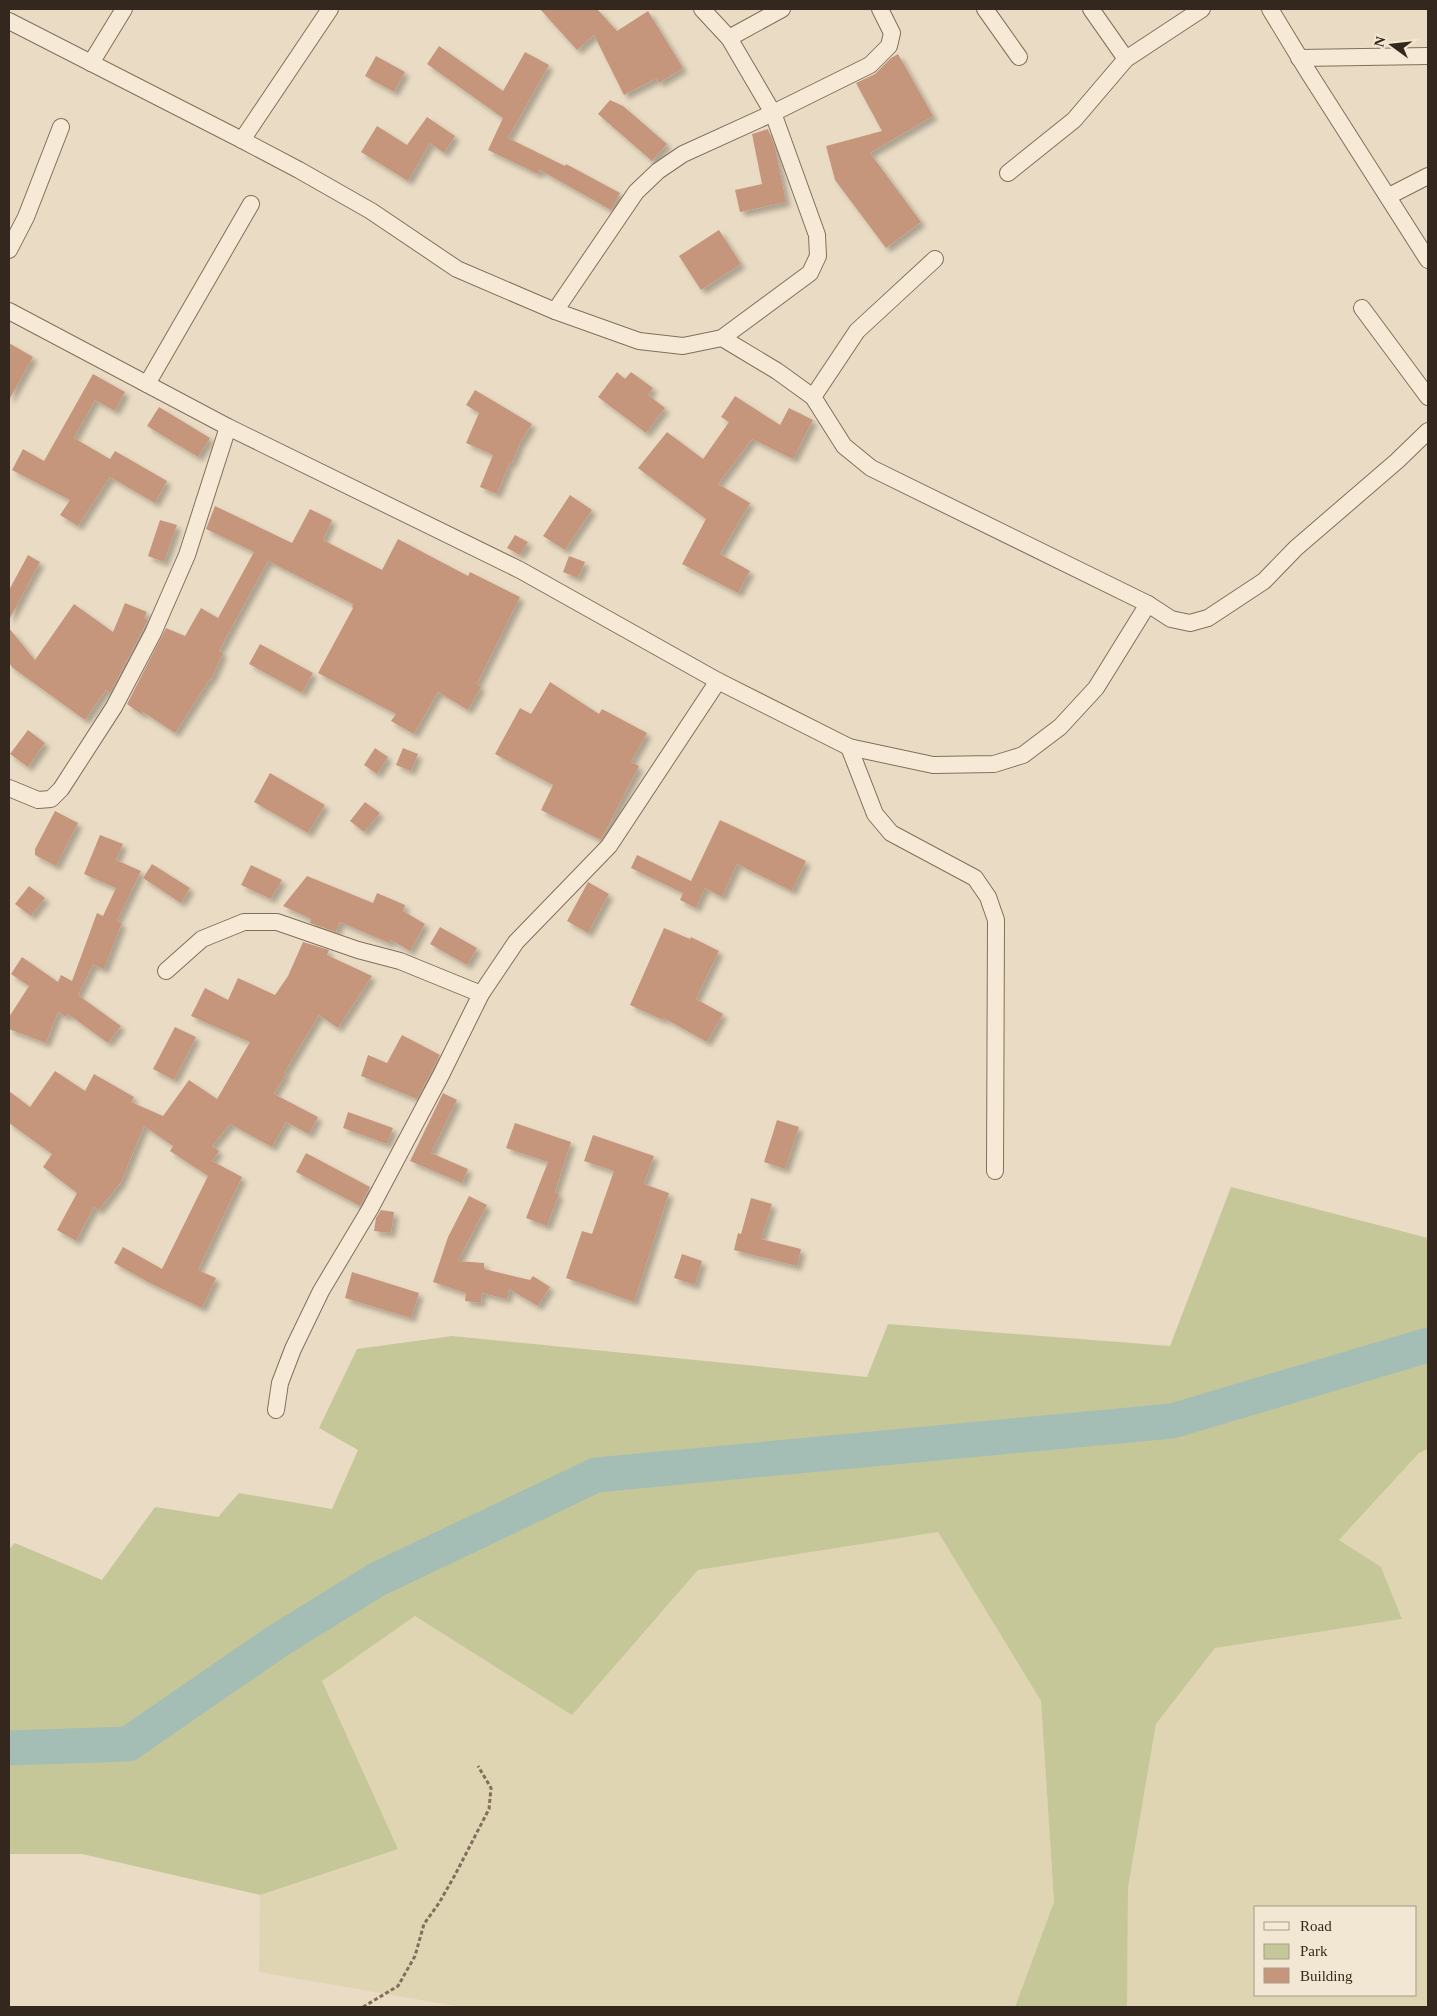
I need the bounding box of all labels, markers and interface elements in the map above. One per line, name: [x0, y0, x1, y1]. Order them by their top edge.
north arrow: [1367, 20, 1417, 70]
text: N: [1371, 35, 1388, 49]
legend: [1254, 1906, 1417, 1996]
text: Road: [1300, 1918, 1332, 1934]
text: Park: [1300, 1943, 1328, 1959]
text: Building: [1300, 1968, 1353, 1984]

